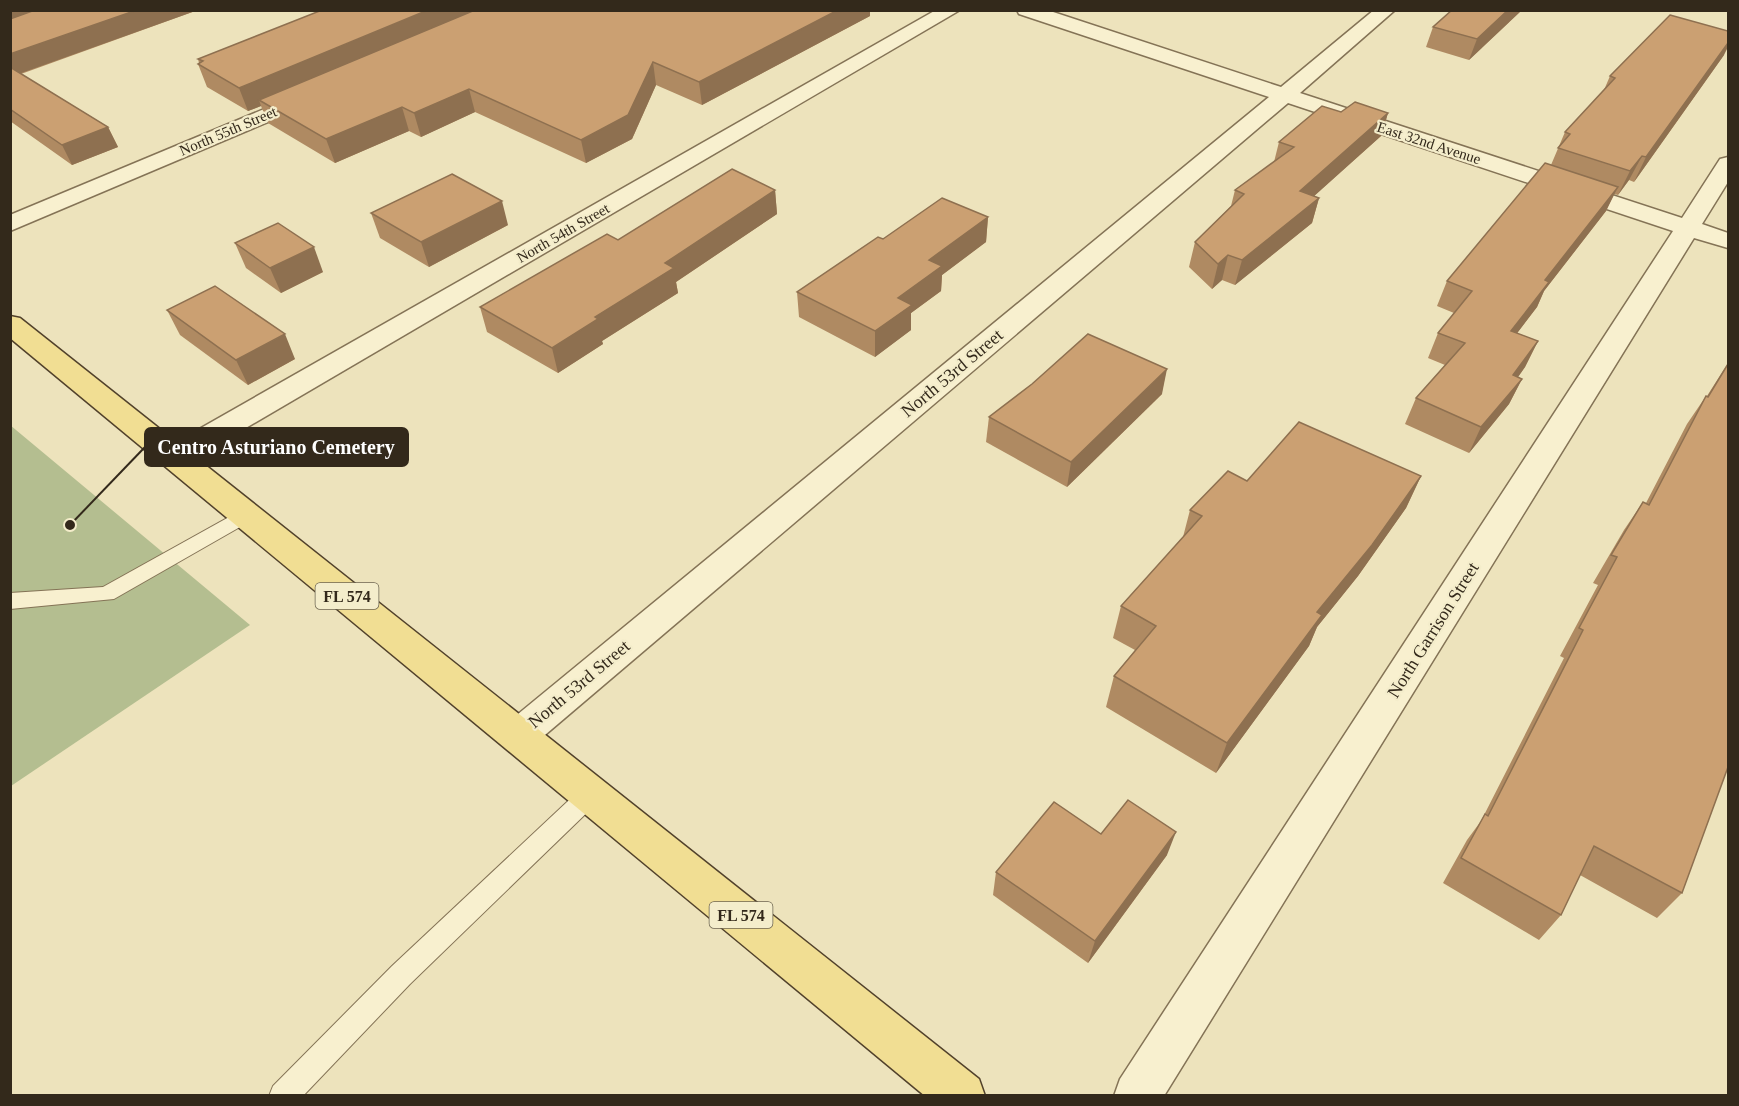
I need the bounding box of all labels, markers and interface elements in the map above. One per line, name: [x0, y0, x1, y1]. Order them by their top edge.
street label: North 55th Street: [177, 103, 280, 159]
street label: East 32nd Avenue: [1375, 119, 1483, 167]
street label: North 54th Street: [514, 200, 613, 266]
street label: North 53rd Street: [897, 325, 1007, 421]
callout: Centro Asturiano Cemetery: [145, 428, 408, 466]
text: Centro Asturiano Cemetery: [157, 436, 395, 459]
street label: North Garrison Street: [1383, 559, 1483, 701]
road number: FL 574: [316, 583, 378, 609]
street label: North 53rd Street: [524, 636, 634, 732]
road number: FL 574: [710, 902, 772, 928]

